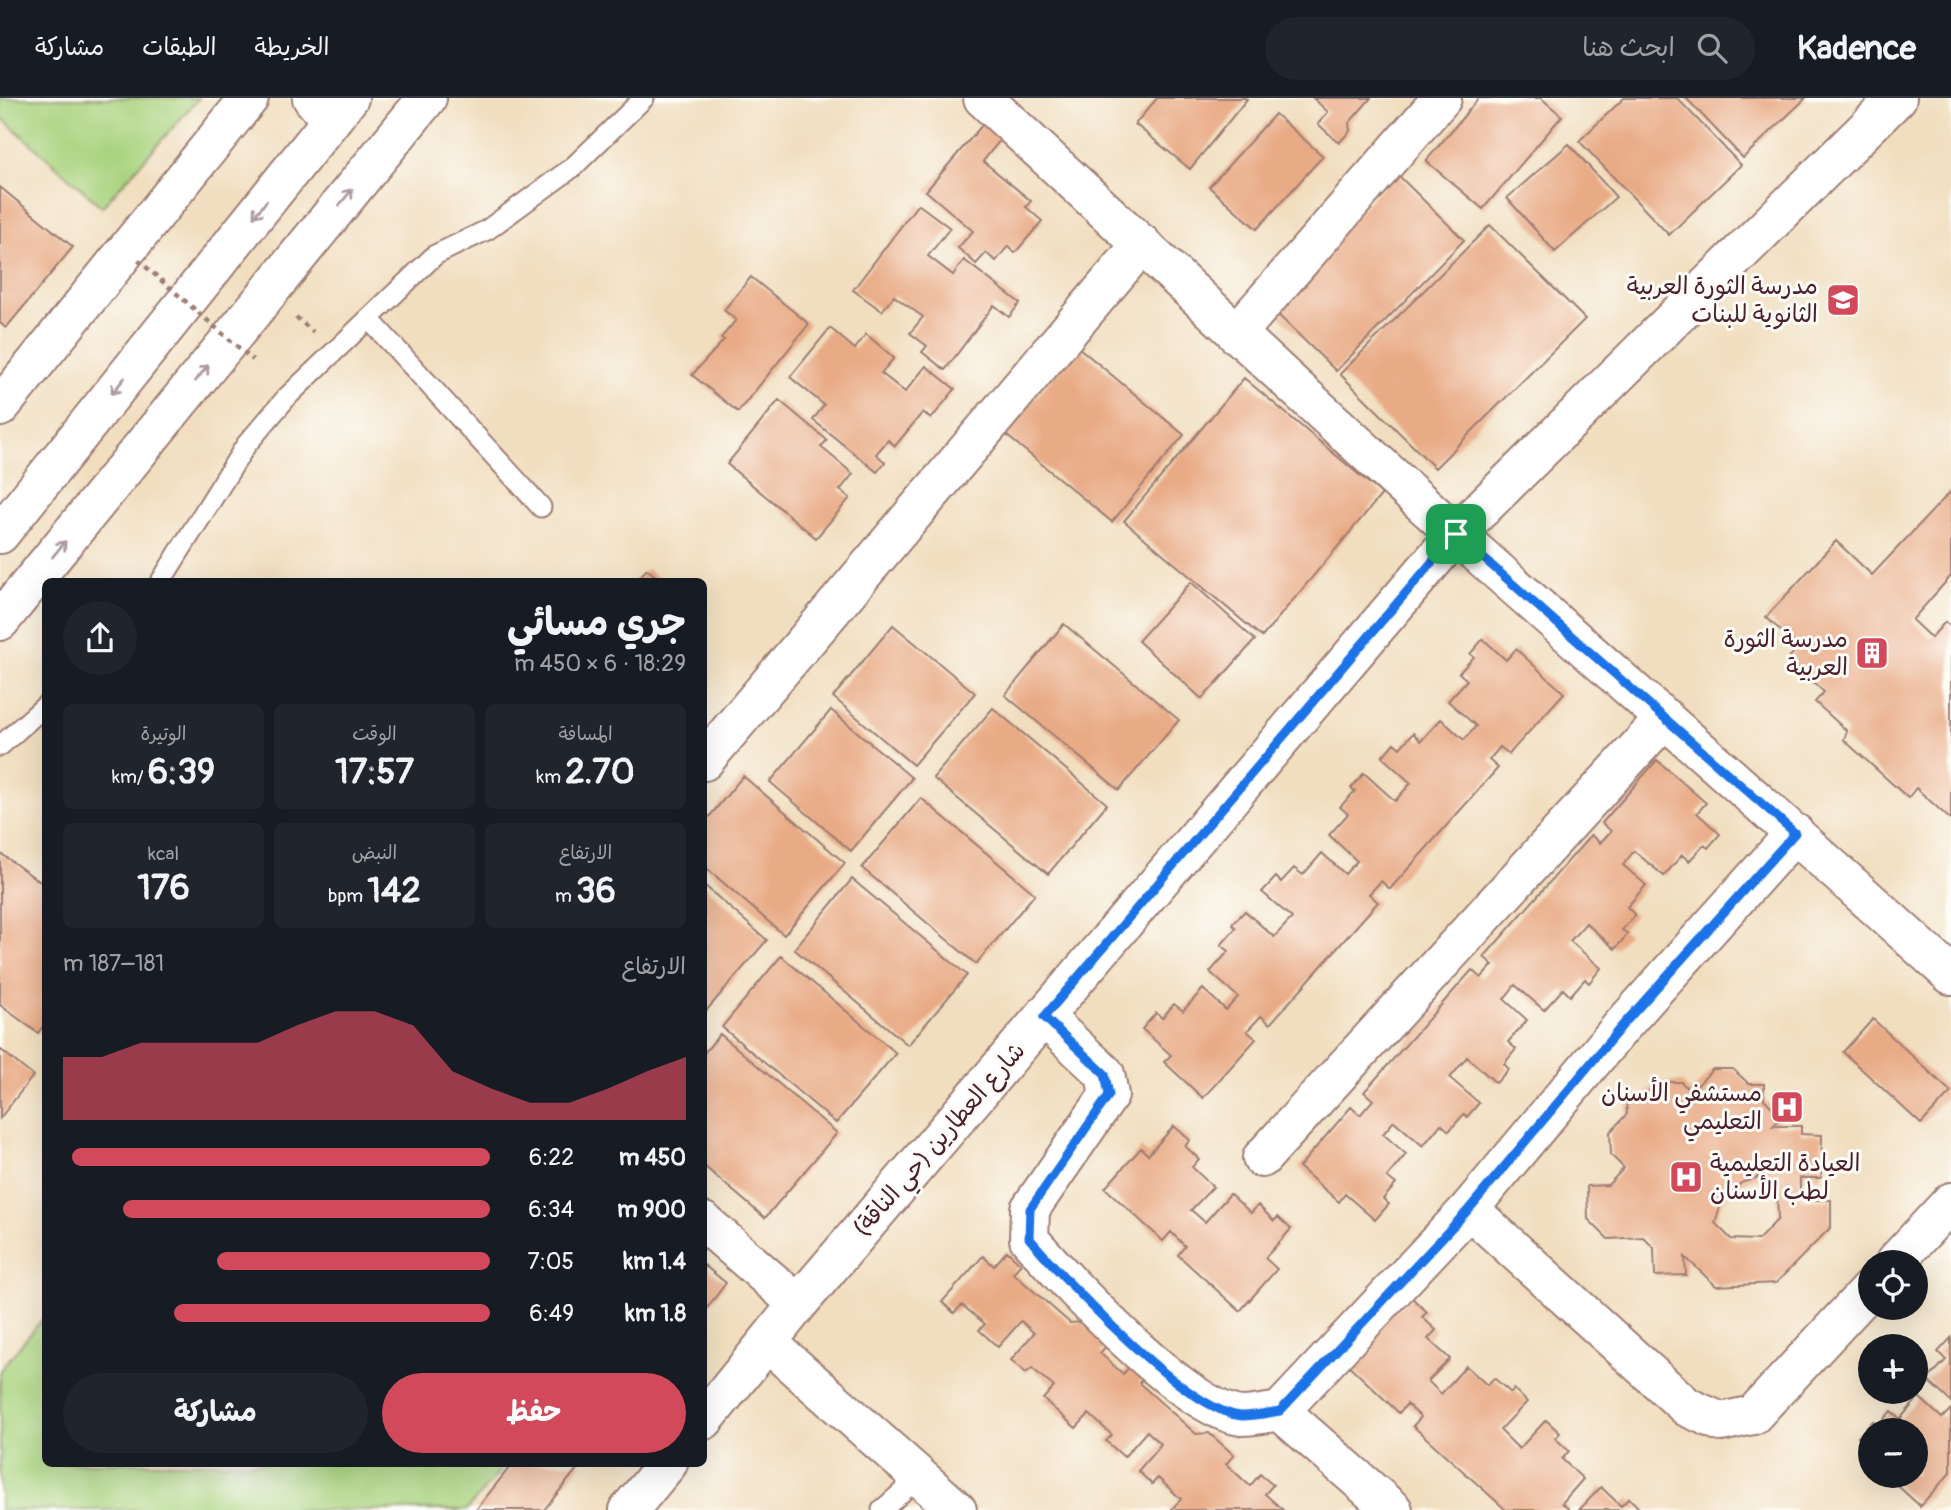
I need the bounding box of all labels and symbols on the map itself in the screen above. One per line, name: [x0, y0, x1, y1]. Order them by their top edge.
one-way arrow: [338, 188, 354, 206]
one-way arrow: [253, 199, 268, 217]
place label: مدرسة الثورة العربية الثانوية للبنات: [1627, 272, 1818, 330]
school or university icon: مدرسة الثورة العربية الثانوية للبنات: [1824, 281, 1862, 319]
one-way arrow: [195, 364, 210, 382]
one-way arrow: [111, 377, 126, 395]
pin: [1426, 504, 1486, 564]
one-way arrow: [51, 541, 66, 559]
place label: مدرسة الثورة العربية: [1724, 625, 1848, 682]
building icon: مدرسة الثورة العربية: [1853, 634, 1891, 672]
street label: شارع العطارين (حي الناقة): [847, 1036, 1036, 1246]
place label: مستشفي الأسنان التعليمي: [1601, 1076, 1762, 1142]
hospital icon: مستشفي الأسنان التعليمي: [1768, 1088, 1806, 1126]
place label: العيادة التعليمية لطب الأسنان: [1710, 1149, 1860, 1206]
hospital icon: العيادة التعليمية لطب الأسنان: [1667, 1158, 1705, 1196]

